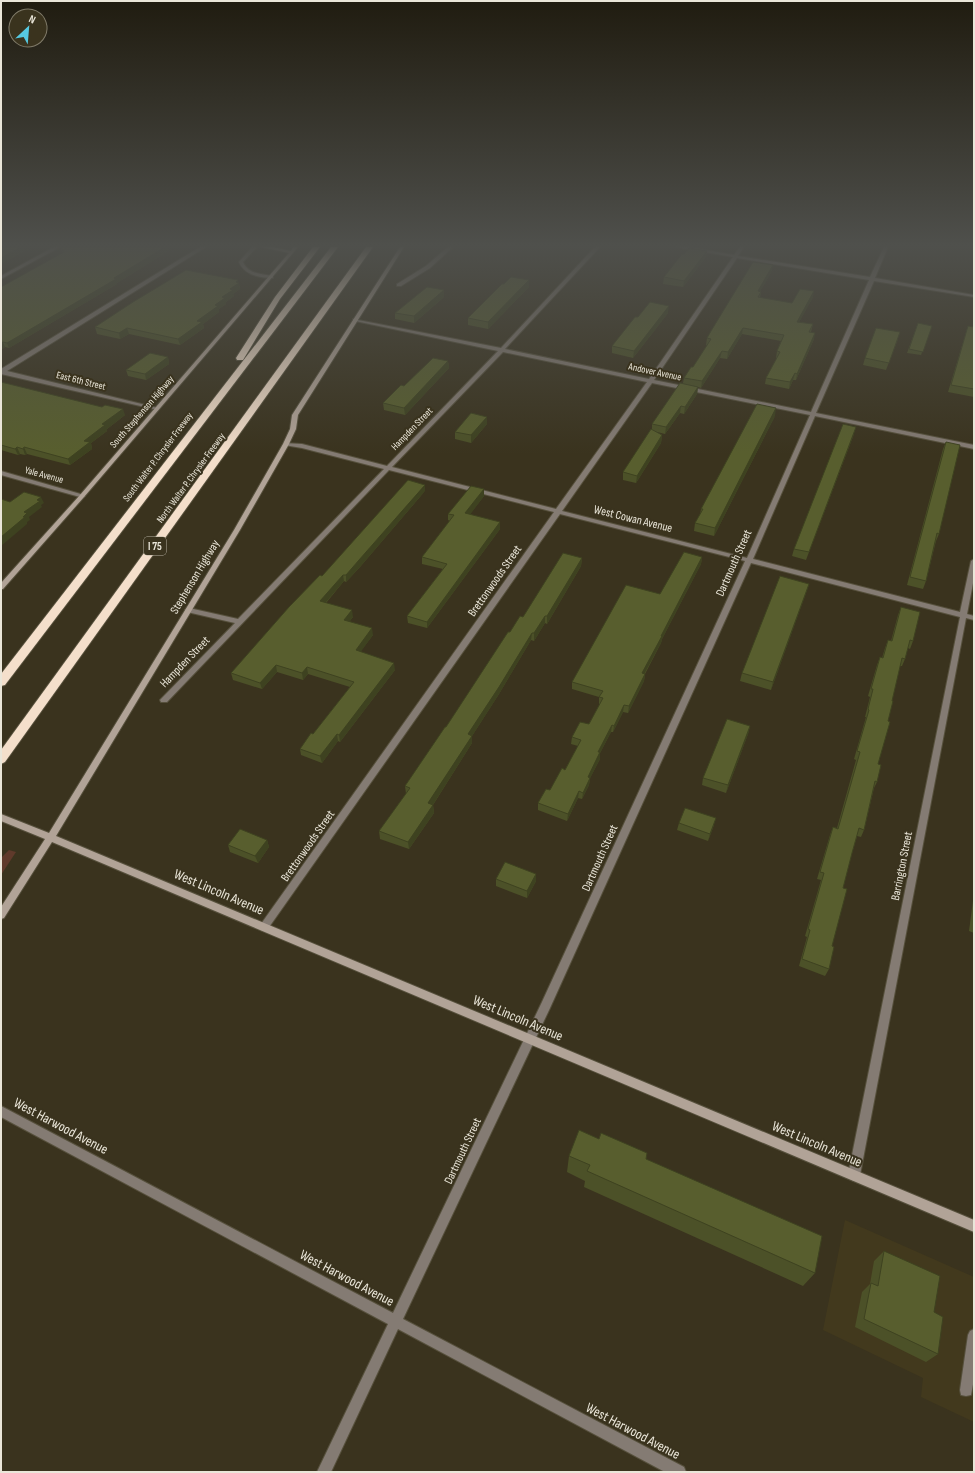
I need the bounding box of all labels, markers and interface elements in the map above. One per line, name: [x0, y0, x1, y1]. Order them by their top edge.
north arrow: [8, 8, 48, 48]
text: N: [27, 12, 38, 27]
street label: Andover Avenue: [627, 360, 683, 383]
street label: East 6th Street: [55, 369, 107, 393]
street label: South Stephenson Highway: [107, 373, 177, 450]
street label: Hampden Street: [389, 405, 435, 453]
street label: South Walter P. Chrysler Freeway: [120, 410, 196, 504]
street label: North Walter P. Chrysler Freeway: [154, 431, 228, 525]
street label: Yale Avenue: [23, 464, 65, 486]
street label: West Cowan Avenue: [592, 502, 674, 536]
street label: Dartmouth Street: [713, 527, 756, 599]
road number: I 75: [144, 537, 166, 555]
street label: Stephenson Highway: [167, 537, 223, 617]
street label: Brettonwoods Street: [465, 542, 525, 620]
street label: Hampden Street: [157, 633, 213, 691]
street label: Brettonwoods Street: [278, 807, 338, 885]
street label: Dartmouth Street: [579, 822, 622, 894]
street label: Barrington Street: [888, 830, 916, 902]
street label: West Lincoln Avenue: [171, 865, 267, 919]
street label: West Lincoln Avenue: [470, 991, 566, 1045]
street label: West Harwood Avenue: [11, 1094, 111, 1158]
street label: Dartmouth Street: [441, 1115, 485, 1187]
street label: West Lincoln Avenue: [769, 1117, 865, 1171]
street label: West Harwood Avenue: [297, 1246, 397, 1310]
street label: West Harwood Avenue: [583, 1399, 683, 1463]

